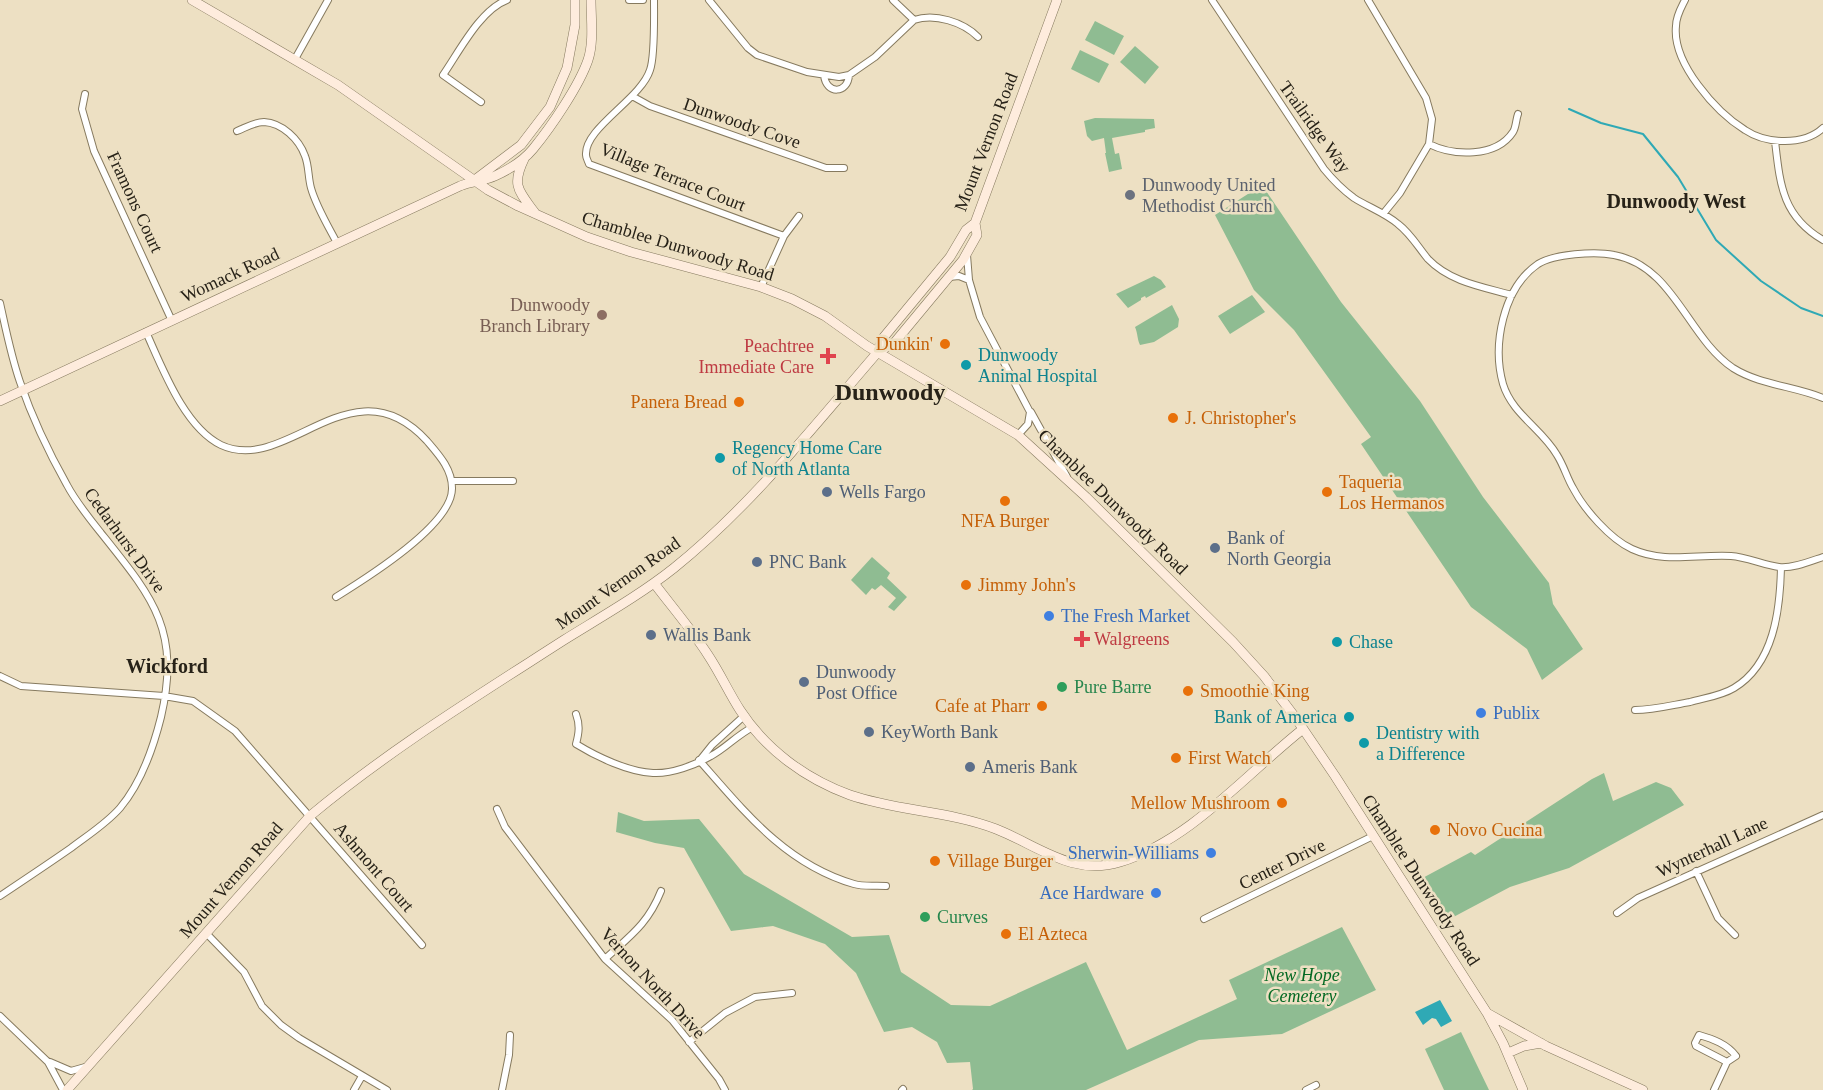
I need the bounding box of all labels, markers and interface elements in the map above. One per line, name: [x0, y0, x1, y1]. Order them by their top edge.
street label: Mount Vernon Road: [950, 70, 1022, 214]
street label: Trailridge Way: [1275, 77, 1355, 177]
street label: Dunwoody Cove: [681, 94, 803, 152]
street label: Village Terrace Court: [597, 139, 749, 215]
street label: Framons Court: [103, 149, 167, 255]
place label: Dunwoody United Methodist Church: [1142, 175, 1276, 216]
marker: Dunwoody United Methodist Church: [1123, 188, 1137, 202]
district label: Dunwoody West: [1606, 190, 1746, 213]
street label: Chamblee Dunwoody Road: [579, 207, 777, 285]
street label: Womack Road: [178, 244, 282, 306]
place label: Dunwoody Branch Library: [480, 295, 590, 336]
marker: Dunwoody Branch Library: [595, 308, 609, 322]
place label: Dunkin': [876, 334, 933, 354]
place label: Peachtree Immediate Care: [699, 336, 814, 377]
marker: Dunkin': [938, 337, 952, 351]
place label: Dunwoody Animal Hospital: [978, 345, 1098, 386]
marker: Peachtree Immediate Care: [819, 347, 837, 365]
marker: Dunwoody Animal Hospital: [959, 358, 973, 372]
district label: Dunwoody: [835, 379, 945, 405]
place label: Panera Bread: [631, 392, 727, 412]
marker: Panera Bread: [732, 395, 746, 409]
place label: J. Christopher's: [1185, 408, 1296, 428]
marker: J. Christopher's: [1166, 411, 1180, 425]
street label: Chamblee Dunwoody Road: [1034, 425, 1192, 579]
place label: Regency Home Care of North Atlanta: [732, 438, 882, 479]
marker: Regency Home Care of North Atlanta: [713, 451, 727, 465]
place label: Taqueria Los Hermanos: [1339, 472, 1444, 513]
place label: Wells Fargo: [839, 482, 926, 502]
street label: Cedarhurst Drive: [80, 484, 170, 596]
marker: Wells Fargo: [820, 485, 834, 499]
marker: Taqueria Los Hermanos: [1320, 485, 1334, 499]
marker: NFA Burger: [998, 494, 1012, 508]
place label: NFA Burger: [961, 511, 1049, 531]
place label: Bank of North Georgia: [1227, 528, 1331, 569]
street label: Mount Vernon Road: [552, 533, 684, 633]
marker: Bank of North Georgia: [1208, 541, 1222, 555]
place label: PNC Bank: [769, 552, 847, 572]
marker: PNC Bank: [750, 555, 764, 569]
place label: Jimmy John's: [978, 575, 1076, 595]
marker: Jimmy John's: [959, 578, 973, 592]
place label: The Fresh Market: [1061, 606, 1190, 626]
marker: The Fresh Market: [1042, 609, 1056, 623]
place label: Wallis Bank: [663, 625, 751, 645]
marker: Wallis Bank: [644, 628, 658, 642]
place label: Walgreens: [1094, 629, 1170, 649]
marker: Walgreens: [1075, 632, 1089, 646]
place label: Chase: [1349, 632, 1393, 652]
marker: Chase: [1330, 635, 1344, 649]
district label: Wickford: [126, 655, 208, 677]
place label: Dunwoody Post Office: [816, 662, 897, 703]
marker: Dunwoody Post Office: [797, 675, 811, 689]
place label: Pure Barre: [1074, 677, 1151, 697]
marker: Pure Barre: [1055, 680, 1069, 694]
place label: Smoothie King: [1200, 681, 1310, 701]
marker: Smoothie King: [1181, 684, 1195, 698]
place label: Cafe at Pharr: [935, 696, 1030, 716]
marker: Cafe at Pharr: [1035, 699, 1049, 713]
place label: Publix: [1493, 703, 1540, 723]
marker: Publix: [1474, 706, 1488, 720]
place label: Bank of America: [1214, 707, 1337, 727]
marker: Bank of America: [1342, 710, 1356, 724]
place label: KeyWorth Bank: [881, 722, 998, 742]
place label: Dentistry with a Difference: [1376, 723, 1480, 764]
marker: KeyWorth Bank: [862, 725, 876, 739]
marker: Dentistry with a Difference: [1357, 736, 1371, 750]
place label: First Watch: [1188, 748, 1271, 768]
marker: First Watch: [1169, 751, 1183, 765]
place label: Ameris Bank: [982, 757, 1077, 777]
marker: Ameris Bank: [963, 760, 977, 774]
street label: Chamblee Dunwoody Road: [1358, 791, 1484, 969]
place label: Mellow Mushroom: [1131, 793, 1270, 813]
marker: Mellow Mushroom: [1275, 796, 1289, 810]
street label: Wynterhall Lane: [1653, 813, 1771, 881]
street label: Mount Vernon Road: [175, 818, 287, 942]
street label: Ashmont Court: [330, 818, 418, 916]
place label: Novo Cucina: [1447, 820, 1542, 840]
marker: Novo Cucina: [1428, 823, 1442, 837]
street label: Center Drive: [1236, 835, 1328, 893]
place label: Sherwin-Williams: [1068, 843, 1199, 863]
marker: Sherwin-Williams: [1204, 846, 1218, 860]
place label: Village Burger: [947, 851, 1053, 871]
marker: Village Burger: [928, 854, 942, 868]
place label: Ace Hardware: [1040, 883, 1144, 903]
marker: Ace Hardware: [1149, 886, 1163, 900]
place label: Curves: [937, 907, 988, 927]
marker: Curves: [918, 910, 932, 924]
street label: Vernon North Drive: [597, 924, 709, 1042]
place label: El Azteca: [1018, 924, 1087, 944]
marker: El Azteca: [999, 927, 1013, 941]
park label: New Hope Cemetery: [1263, 965, 1340, 1006]

